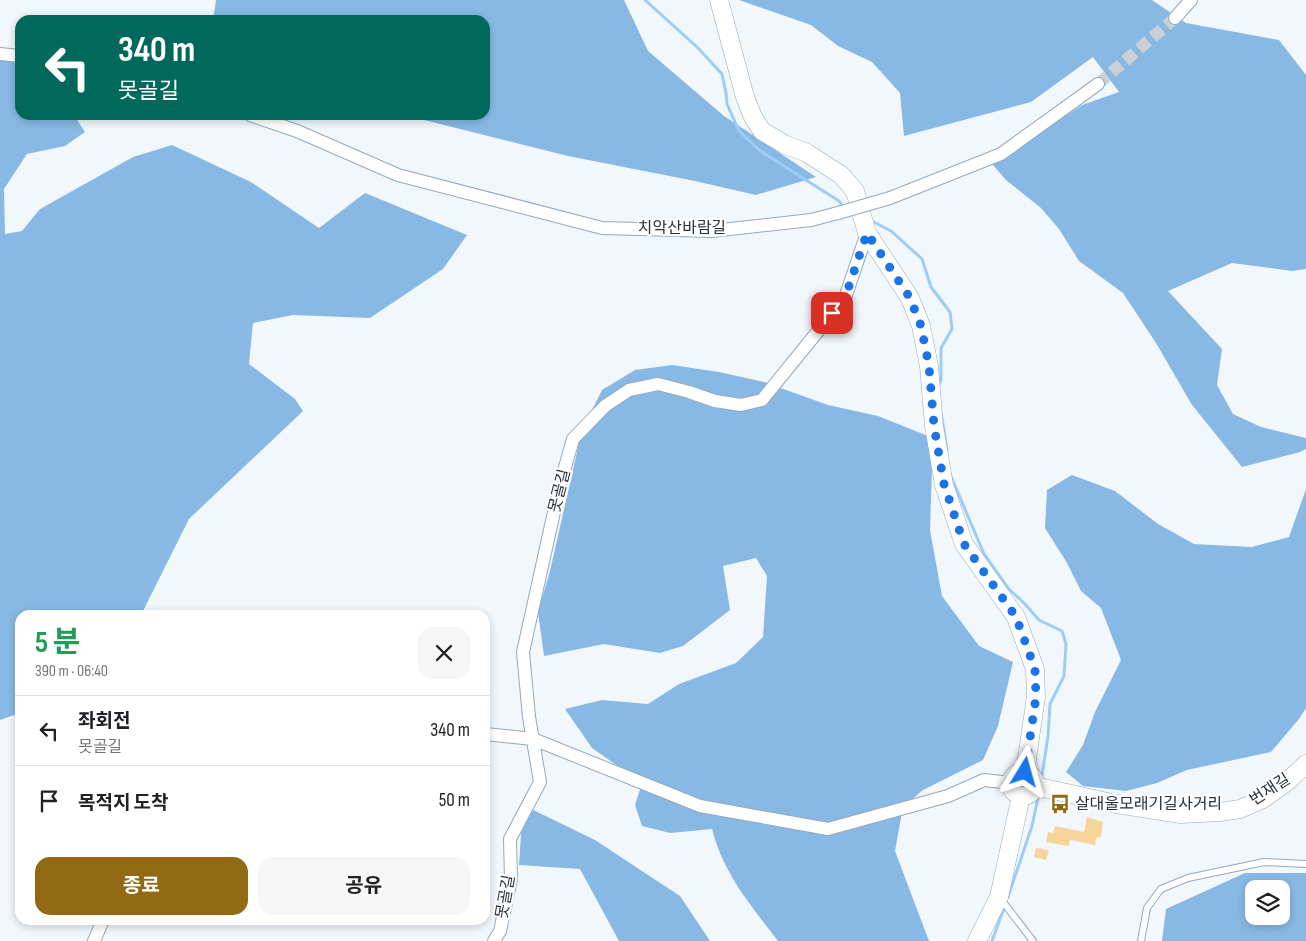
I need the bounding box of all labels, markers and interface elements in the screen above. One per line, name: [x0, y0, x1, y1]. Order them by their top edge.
text: 340 m: [118, 29, 195, 72]
icon: left: [35, 35, 100, 100]
text: 못골길: [118, 78, 179, 105]
street label: 치악산바람길: [638, 219, 726, 238]
pin: [811, 292, 853, 334]
icon: arrive: [818, 299, 846, 327]
street label: 못골길: [545, 467, 575, 515]
text: 5 분: [35, 625, 80, 661]
button: close: [418, 627, 470, 679]
text: 390 m · 06:40: [35, 662, 108, 681]
text: 좌회전: [78, 710, 130, 733]
icon: left: [35, 717, 63, 745]
text: 340 m: [430, 719, 470, 742]
text: 못골길: [78, 738, 122, 757]
position arrow: [998, 745, 1050, 797]
street label: 번재길: [1246, 770, 1294, 810]
icon: arrive: [35, 787, 63, 815]
text: 50 m: [439, 789, 470, 812]
text: 목적지 도착: [78, 792, 168, 815]
bus stop icon: 살대울모래기길사거리: [1049, 793, 1071, 815]
place label: 살대울모래기길사거리: [1075, 795, 1222, 814]
button: 종료: [35, 857, 248, 915]
button: 공유: [258, 857, 470, 915]
street label: 못골길: [493, 874, 519, 920]
map controls: [1245, 880, 1290, 925]
button: layers: [1245, 880, 1290, 925]

